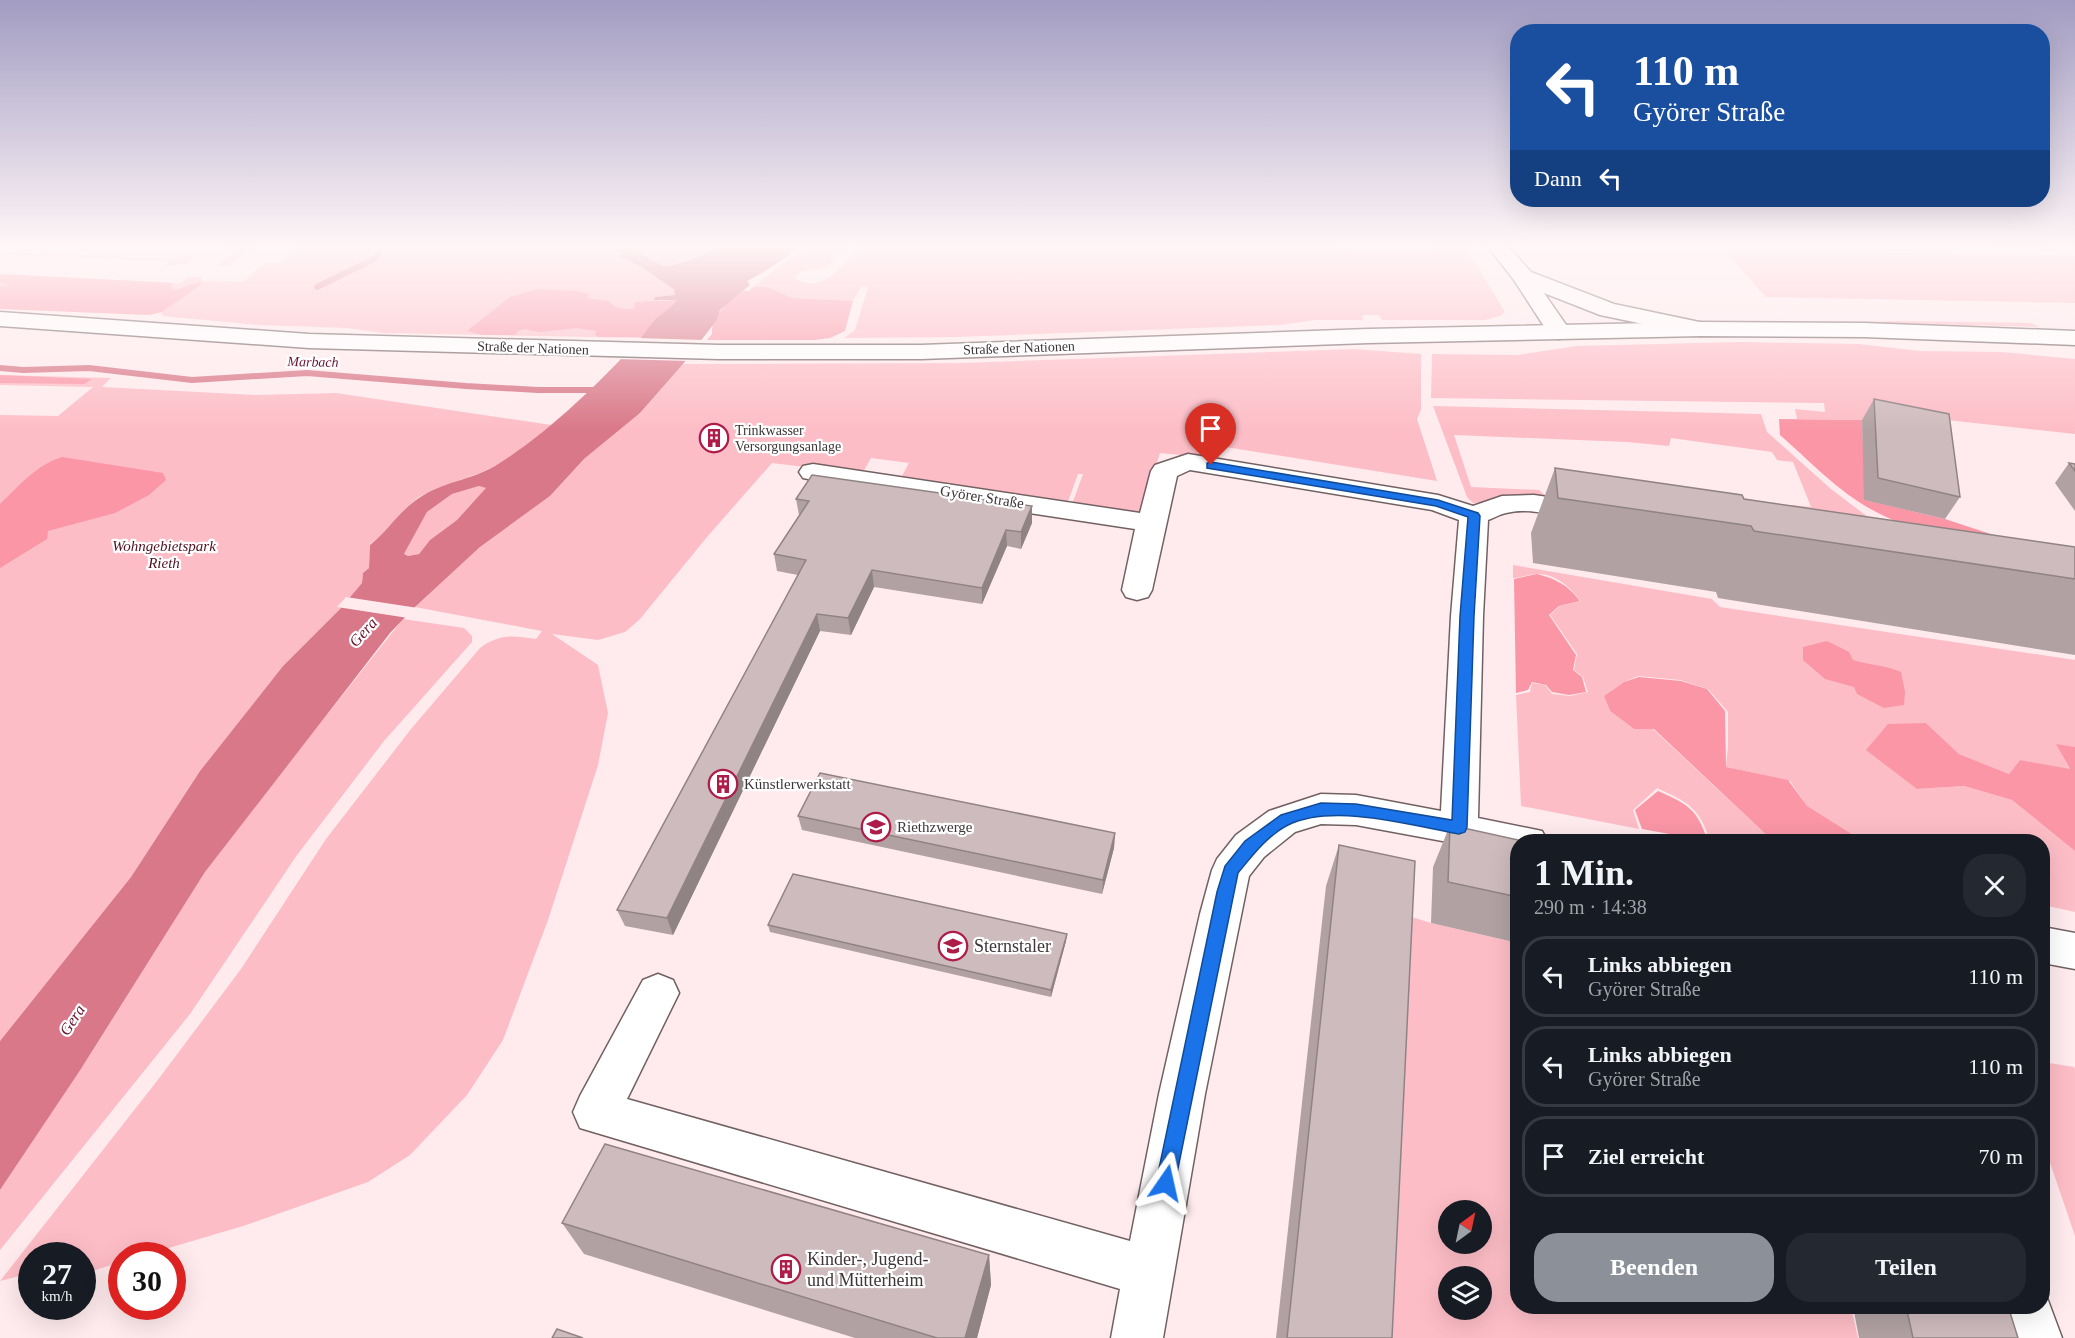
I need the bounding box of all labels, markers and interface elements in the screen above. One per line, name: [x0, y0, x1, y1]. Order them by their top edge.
icon: left: [1534, 48, 1612, 126]
text: 110 m: [1633, 48, 1739, 94]
text: Györer Straße: [1633, 97, 1785, 127]
icon: left: [1594, 162, 1627, 195]
text: Dann: [1534, 166, 1582, 191]
street label: Straße der Nationen: [477, 339, 589, 357]
street label: Straße der Nationen: [963, 339, 1075, 357]
water label: Marbach: [286, 354, 339, 370]
pin: [1185, 403, 1236, 465]
icon: arrive: [1194, 412, 1227, 445]
building icon: Trinkwasser Versorgungsanlage: [698, 422, 730, 454]
place label: Trinkwasser Versorgungsanlage: [735, 423, 841, 454]
street label: Györer Straße: [939, 482, 1025, 512]
park label: Wohngebietspark Rieth: [112, 538, 216, 571]
water label: Gera: [346, 614, 380, 650]
building icon: Künstlerwerkstatt: [707, 768, 739, 800]
place label: Künstlerwerkstatt: [744, 776, 851, 792]
school or university icon: Riethzwerge: [860, 811, 892, 843]
place label: Riethzwerge: [897, 819, 973, 835]
text: 1 Min.: [1534, 853, 1634, 893]
button: close: [1963, 854, 2026, 917]
text: 290 m · 14:38: [1534, 896, 1647, 918]
school or university icon: Sternstaler: [937, 930, 969, 962]
place label: Sternstaler: [974, 936, 1051, 956]
text: Links abbiegen: [1588, 952, 1732, 977]
icon: left: [1537, 960, 1570, 993]
text: 110 m: [1968, 964, 2023, 989]
text: Györer Straße: [1588, 978, 1701, 1000]
water label: Gera: [56, 1002, 88, 1038]
text: Links abbiegen: [1588, 1042, 1732, 1067]
icon: left: [1537, 1050, 1570, 1083]
text: 110 m: [1968, 1054, 2023, 1079]
text: Györer Straße: [1588, 1068, 1701, 1090]
icon: arrive: [1537, 1140, 1570, 1173]
text: Ziel erreicht: [1588, 1144, 1704, 1169]
text: 70 m: [1978, 1144, 2023, 1169]
position arrow: [1134, 1151, 1198, 1215]
north arrow: [1438, 1200, 1492, 1254]
map controls: [1438, 1200, 1492, 1320]
button: Beenden: [1534, 1233, 1774, 1302]
button: Teilen: [1786, 1233, 2026, 1302]
speed limit sign: 30: [108, 1242, 186, 1320]
place label: Kinder-, Jugend- und Mütterheim: [807, 1249, 929, 1290]
building icon: Kinder-, Jugend- und Mütterheim: [770, 1253, 802, 1285]
text: 27: [42, 1257, 72, 1290]
button: layers: [1438, 1266, 1492, 1320]
text: km/h: [42, 1288, 72, 1304]

